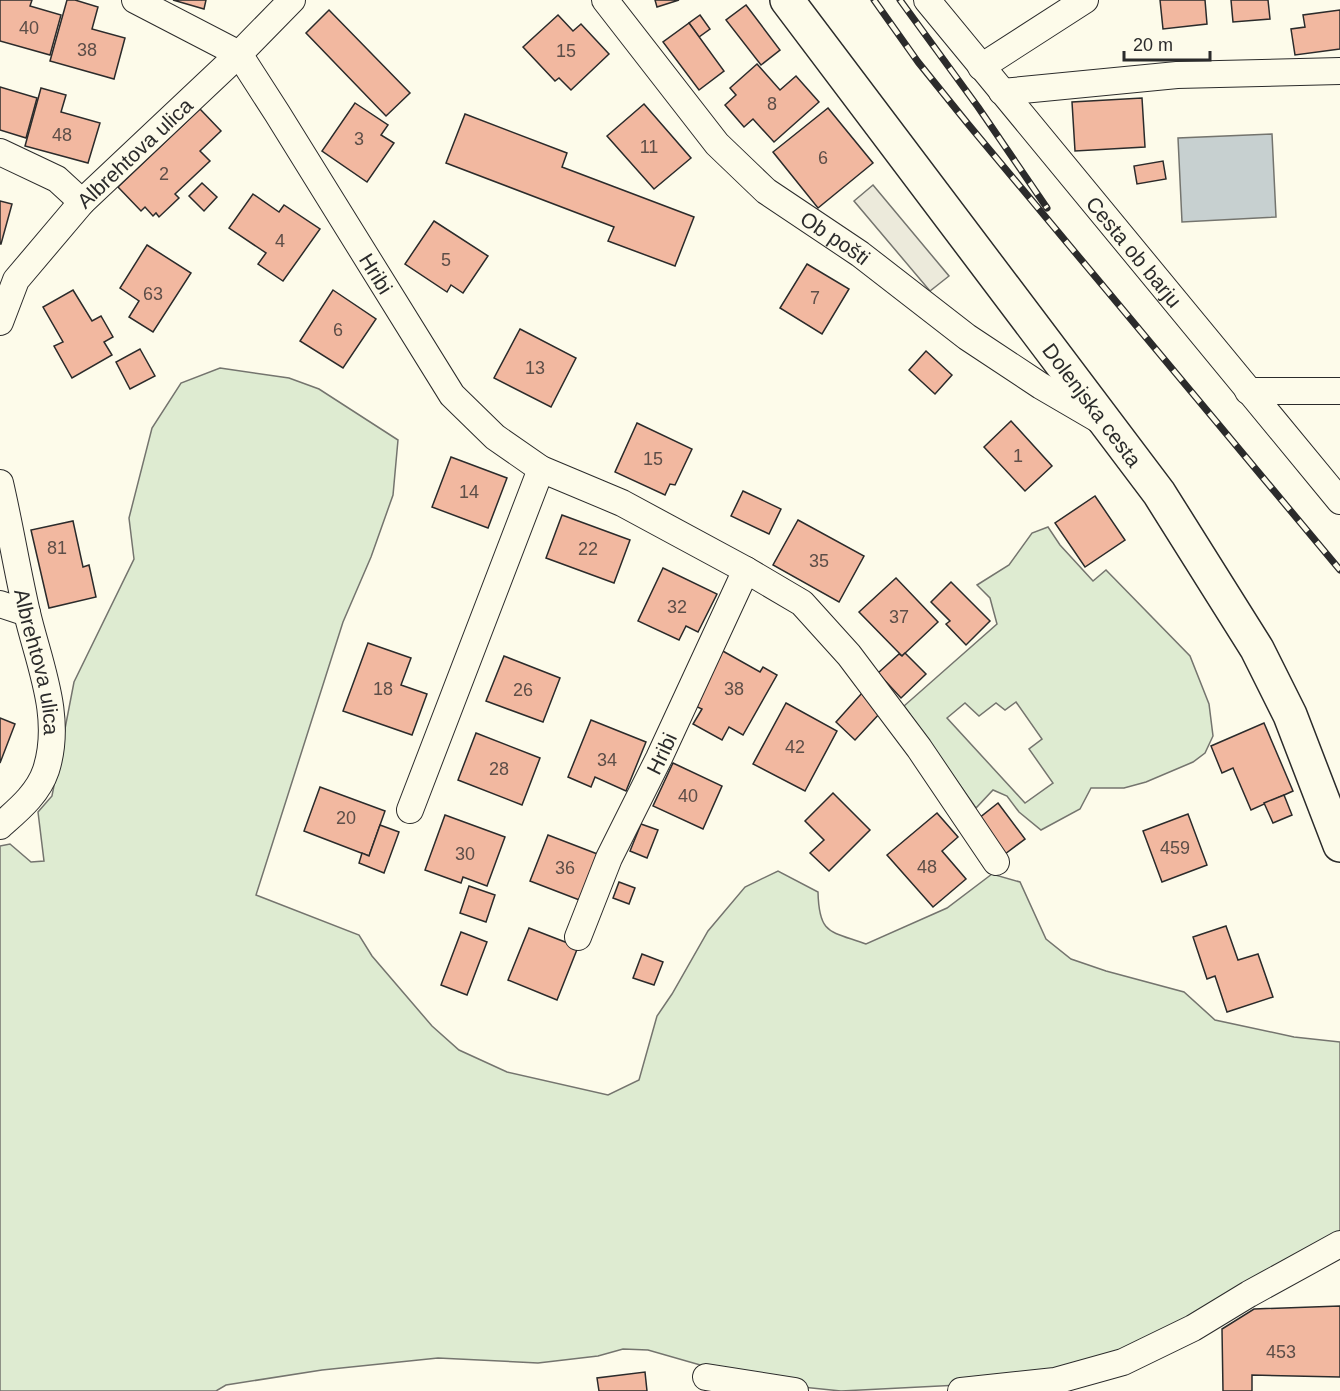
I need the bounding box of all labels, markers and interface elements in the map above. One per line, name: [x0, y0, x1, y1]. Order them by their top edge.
house number: 40: [19, 18, 39, 38]
scale bar: [1124, 24, 1210, 62]
text: 20 m: [1133, 35, 1173, 55]
house number: 38: [77, 40, 97, 60]
house number: 15: [556, 41, 576, 61]
street label: Albrehtova ulica: [72, 93, 197, 212]
house number: 8: [767, 94, 777, 114]
house number: 48: [52, 125, 72, 145]
house number: 3: [354, 129, 364, 149]
house number: 11: [640, 137, 658, 157]
house number: 6: [818, 148, 828, 168]
house number: 2: [159, 164, 169, 184]
street label: Cesta ob barju: [1082, 191, 1187, 312]
street label: Ob pošti: [797, 206, 875, 269]
house number: 4: [275, 231, 285, 251]
street label: Hribi: [355, 249, 398, 298]
house number: 5: [441, 250, 451, 270]
house number: 63: [143, 284, 163, 304]
house number: 7: [810, 288, 820, 308]
house number: 6: [333, 320, 343, 340]
street label: Dolenjska cesta: [1039, 339, 1146, 471]
house number: 13: [525, 358, 545, 378]
house number: 1: [1013, 446, 1023, 466]
house number: 15: [643, 449, 663, 469]
house number: 14: [459, 482, 479, 502]
house number: 81: [47, 538, 67, 558]
house number: 22: [578, 539, 598, 559]
house number: 35: [809, 551, 829, 571]
street label: Albrehtova ulica: [10, 587, 63, 735]
house number: 32: [667, 597, 687, 617]
house number: 37: [889, 607, 909, 627]
house number: 18: [373, 679, 393, 699]
house number: 38: [724, 679, 744, 699]
house number: 26: [513, 680, 533, 700]
street label: Hribi: [641, 729, 681, 778]
house number: 42: [785, 737, 805, 757]
house number: 34: [597, 750, 617, 770]
house number: 28: [489, 759, 509, 779]
house number: 40: [678, 786, 698, 806]
house number: 20: [336, 808, 356, 828]
house number: 459: [1160, 838, 1190, 858]
house number: 30: [455, 844, 475, 864]
house number: 48: [917, 857, 937, 877]
house number: 36: [555, 858, 575, 878]
house number: 453: [1266, 1342, 1296, 1362]

